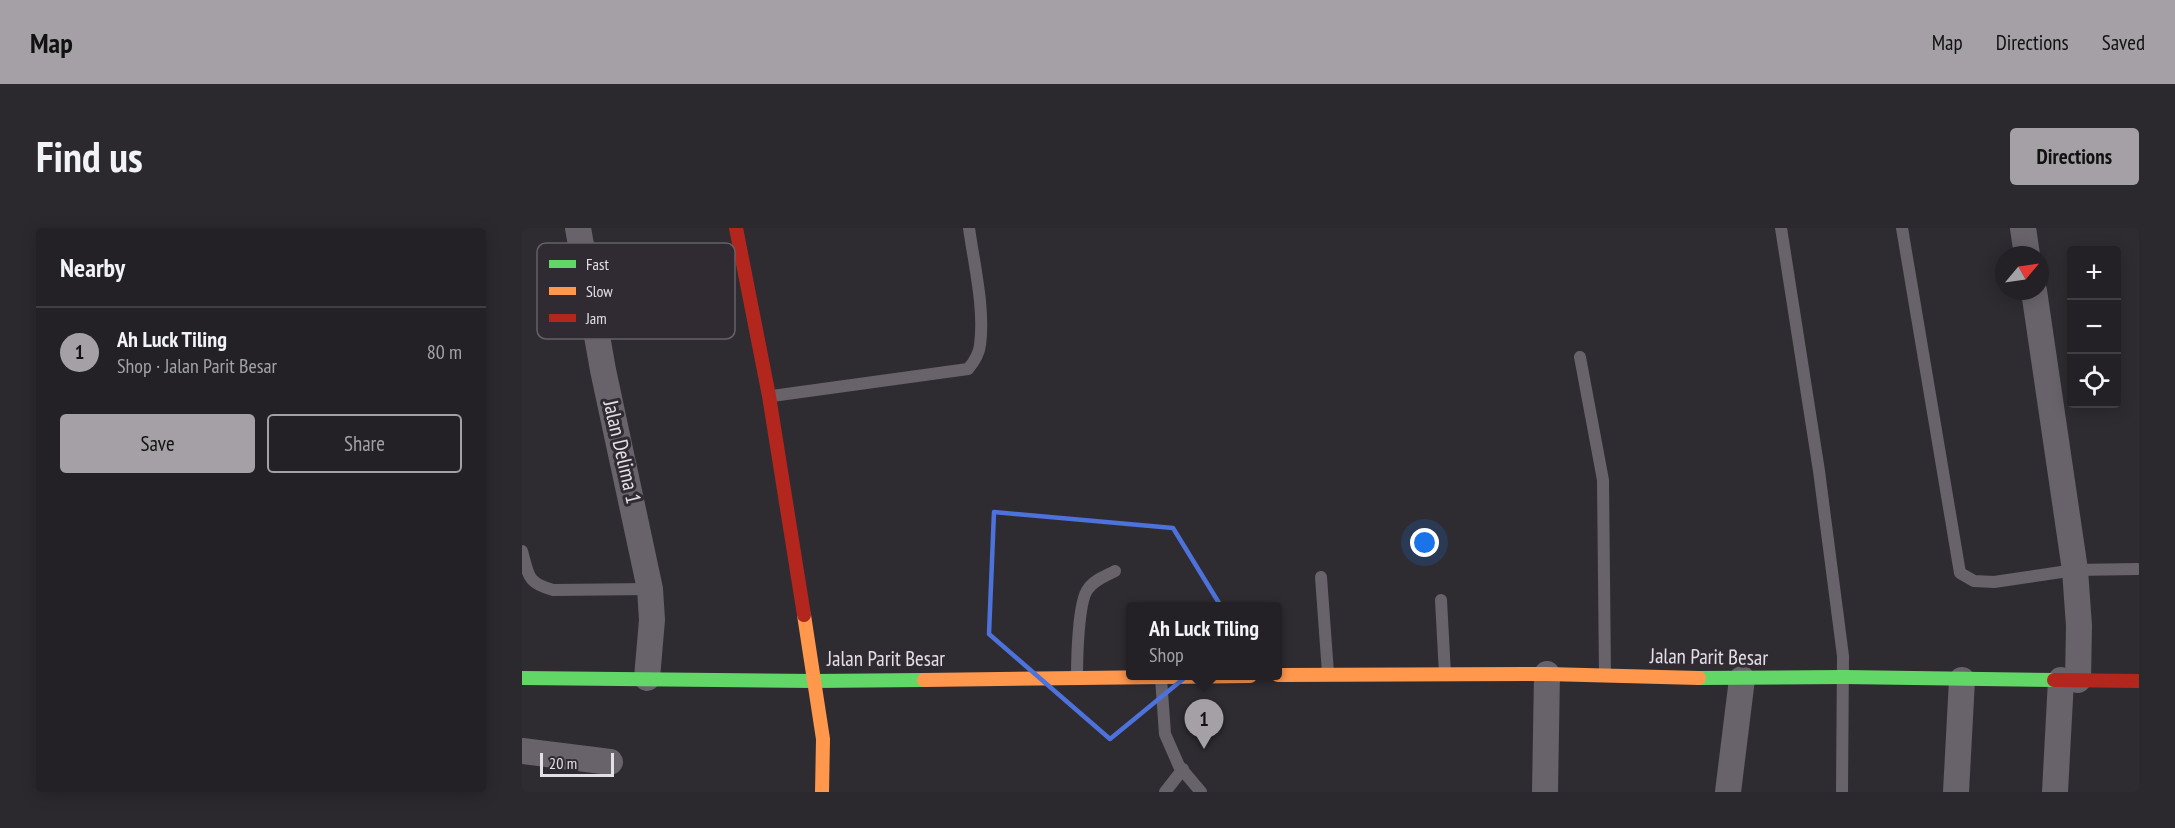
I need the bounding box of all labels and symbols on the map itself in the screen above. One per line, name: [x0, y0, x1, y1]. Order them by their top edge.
legend: [537, 243, 735, 339]
north arrow: [1995, 246, 2049, 300]
text: Fast: [586, 254, 609, 274]
text: Slow: [586, 281, 613, 301]
text: Jam: [585, 308, 607, 328]
street label: Jalan Delima 1: [597, 396, 648, 506]
your location: [1410, 528, 1439, 557]
street label: Jalan Parit Besar: [1649, 642, 1769, 671]
street label: Jalan Parit Besar: [826, 645, 945, 672]
pin: 1: [1184, 700, 1224, 749]
scale bar: [540, 750, 614, 778]

